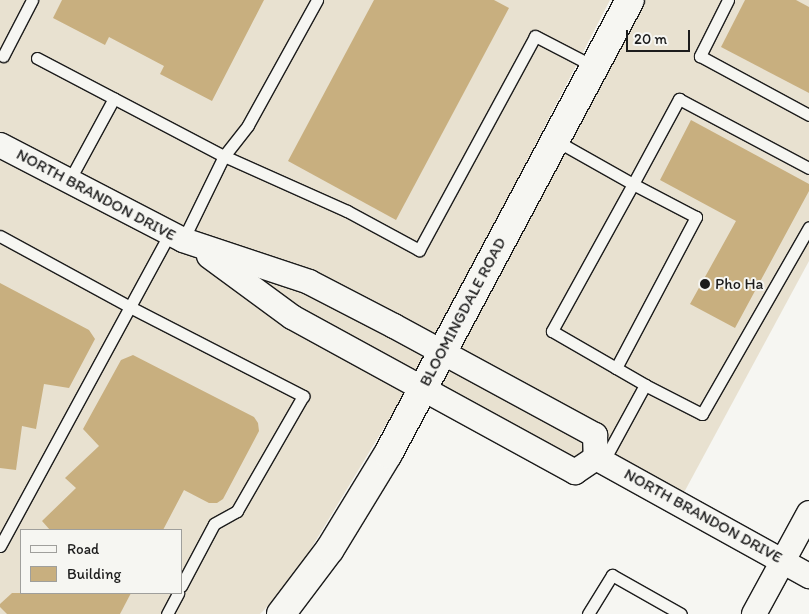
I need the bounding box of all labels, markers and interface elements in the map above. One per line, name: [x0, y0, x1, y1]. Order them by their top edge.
scale bar: [629, 20, 693, 52]
text: 20 m: [634, 30, 667, 48]
street label: NORTH BRANDON DRIVE: [13, 145, 179, 245]
street label: BLOOMINGDALE ROAD: [416, 235, 510, 389]
place label: Pho Ha: [715, 274, 764, 294]
marker: Pho Ha: [699, 278, 711, 290]
street label: NORTH BRANDON DRIVE: [620, 464, 786, 568]
legend: [20, 529, 182, 594]
text: Road: [67, 540, 99, 558]
text: Building: [67, 565, 121, 583]

